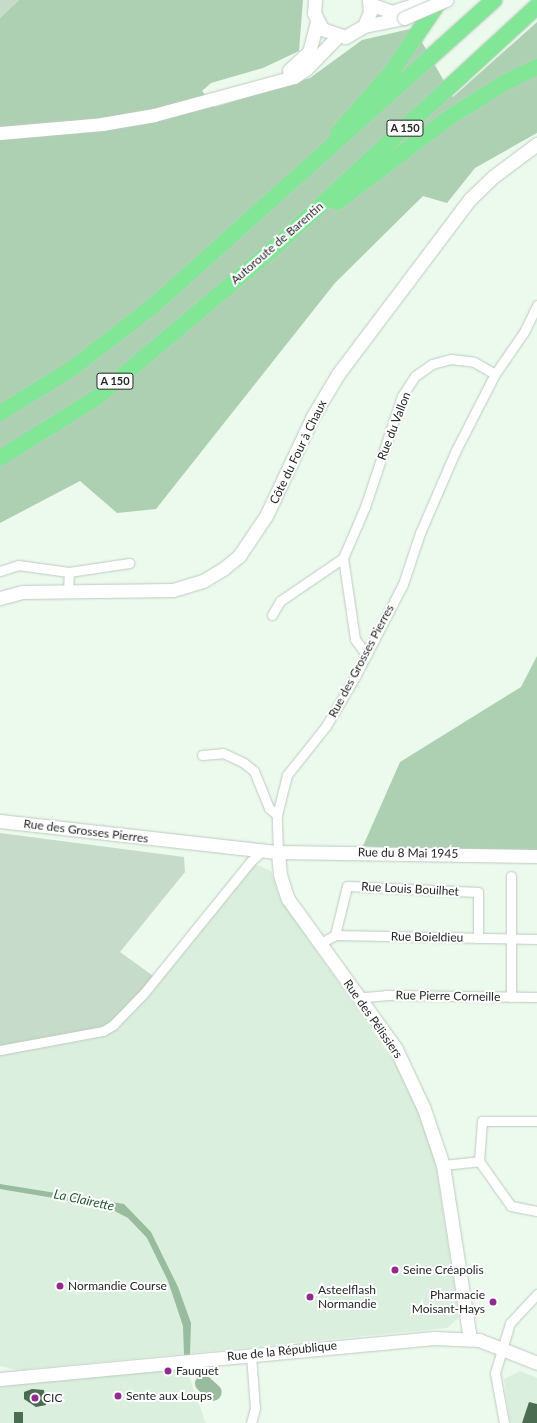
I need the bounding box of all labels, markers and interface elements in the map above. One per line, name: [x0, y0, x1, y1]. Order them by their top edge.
road number: A 150: [386, 119, 424, 137]
street label: Autoroute de Barentin: [228, 199, 326, 287]
road number: A 150: [96, 372, 134, 390]
street label: Rue du Vallon: [374, 390, 414, 462]
street label: Côte du Four à Chaux: [266, 397, 330, 507]
street label: Rue des Grosses Pierres: [325, 602, 397, 720]
street label: Rue des Grosses Pierres: [23, 816, 149, 846]
street label: Rue du 8 Mai 1945: [358, 845, 458, 861]
street label: Rue Louis Bouilhet: [361, 879, 459, 899]
street label: Rue Boieldieu: [391, 929, 463, 945]
street label: Rue des Pélissiers: [340, 977, 406, 1061]
street label: Rue Pierre Corneille: [396, 988, 500, 1004]
water label: La Clairette: [52, 1186, 116, 1214]
place label: Seine Créapolis: [403, 1263, 484, 1277]
marker: Seine Créapolis: [390, 1265, 400, 1275]
place label: Normandie Course: [68, 1279, 167, 1293]
marker: Normandie Course: [55, 1281, 65, 1291]
place label: Asteelflash Normandie: [318, 1283, 377, 1311]
place label: Pharmacie Moisant-Hays: [412, 1288, 485, 1316]
marker: Asteelflash Normandie: [305, 1292, 315, 1302]
marker: Pharmacie Moisant-Hays: [488, 1297, 498, 1307]
street label: Rue de la République: [226, 1338, 338, 1364]
place label: Fauquet: [176, 1364, 219, 1378]
marker: Fauquet: [163, 1366, 173, 1376]
place label: Sente aux Loups: [126, 1389, 212, 1403]
place label: CIC: [43, 1391, 62, 1405]
marker: Sente aux Loups: [113, 1391, 123, 1401]
marker: CIC: [30, 1393, 40, 1403]

